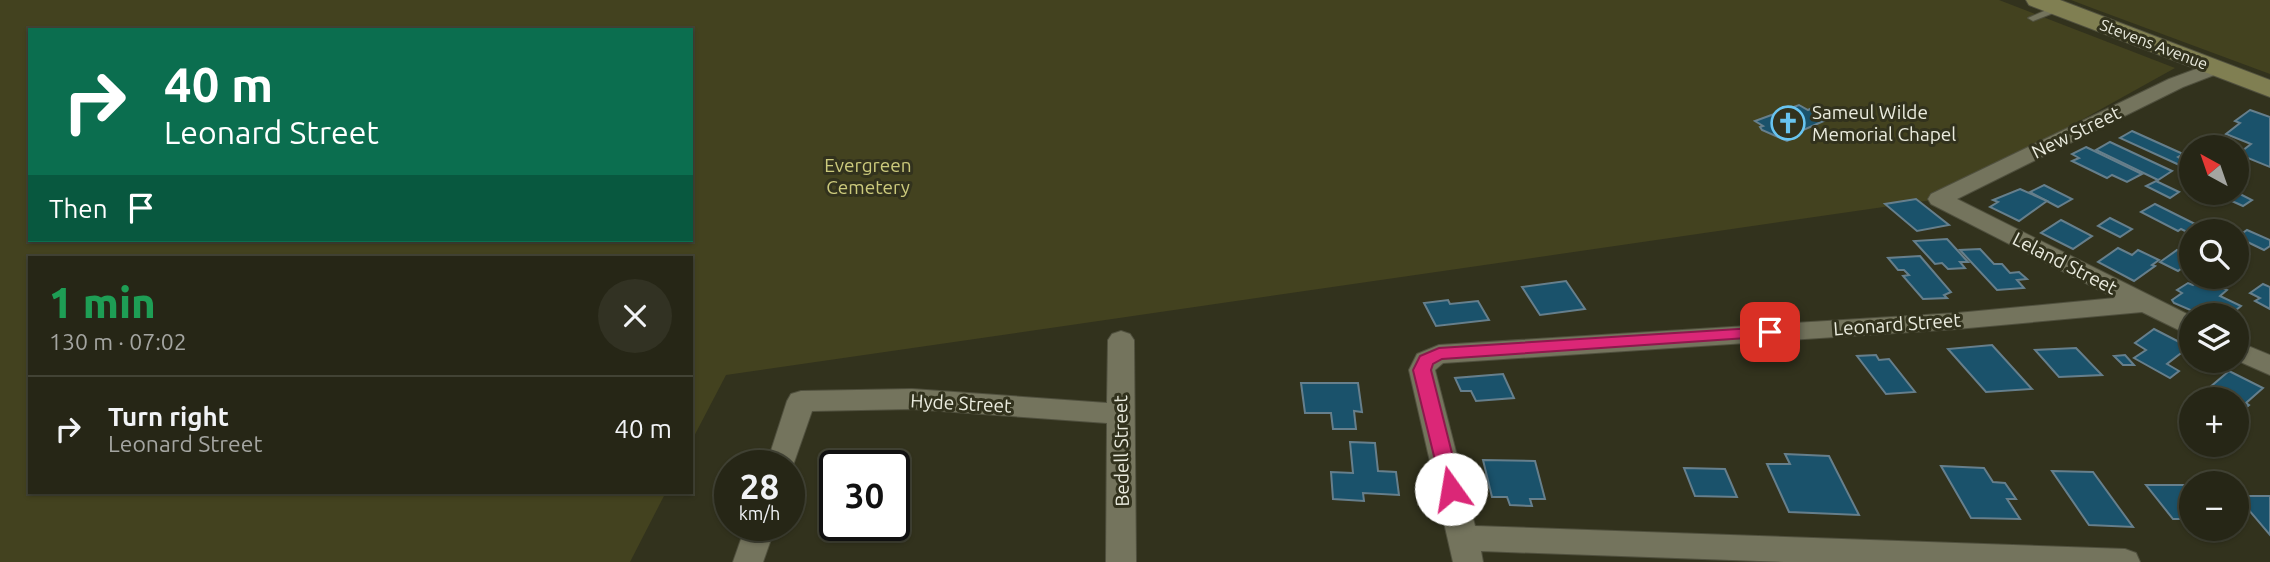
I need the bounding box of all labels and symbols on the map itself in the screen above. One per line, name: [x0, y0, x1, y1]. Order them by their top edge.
street label: Stevens Avenue: [2098, 15, 2210, 73]
place label: Sameul Wilde Memorial Chapel: [1812, 101, 1956, 145]
street label: New Street: [2028, 101, 2125, 163]
church icon: Sameul Wilde Memorial Chapel: [1769, 104, 1807, 142]
north arrow: [2179, 135, 2249, 205]
park label: Evergreen Cemetery: [824, 154, 912, 198]
street label: Leland Street: [2009, 227, 2121, 299]
pin: [1740, 302, 1800, 362]
street label: Leonard Street: [1833, 309, 1962, 339]
street label: Hyde Street: [910, 389, 1013, 417]
street label: Bedell Street: [1109, 395, 1133, 507]
speed limit sign: 30: [819, 450, 910, 541]
position arrow: [1414, 452, 1488, 526]

